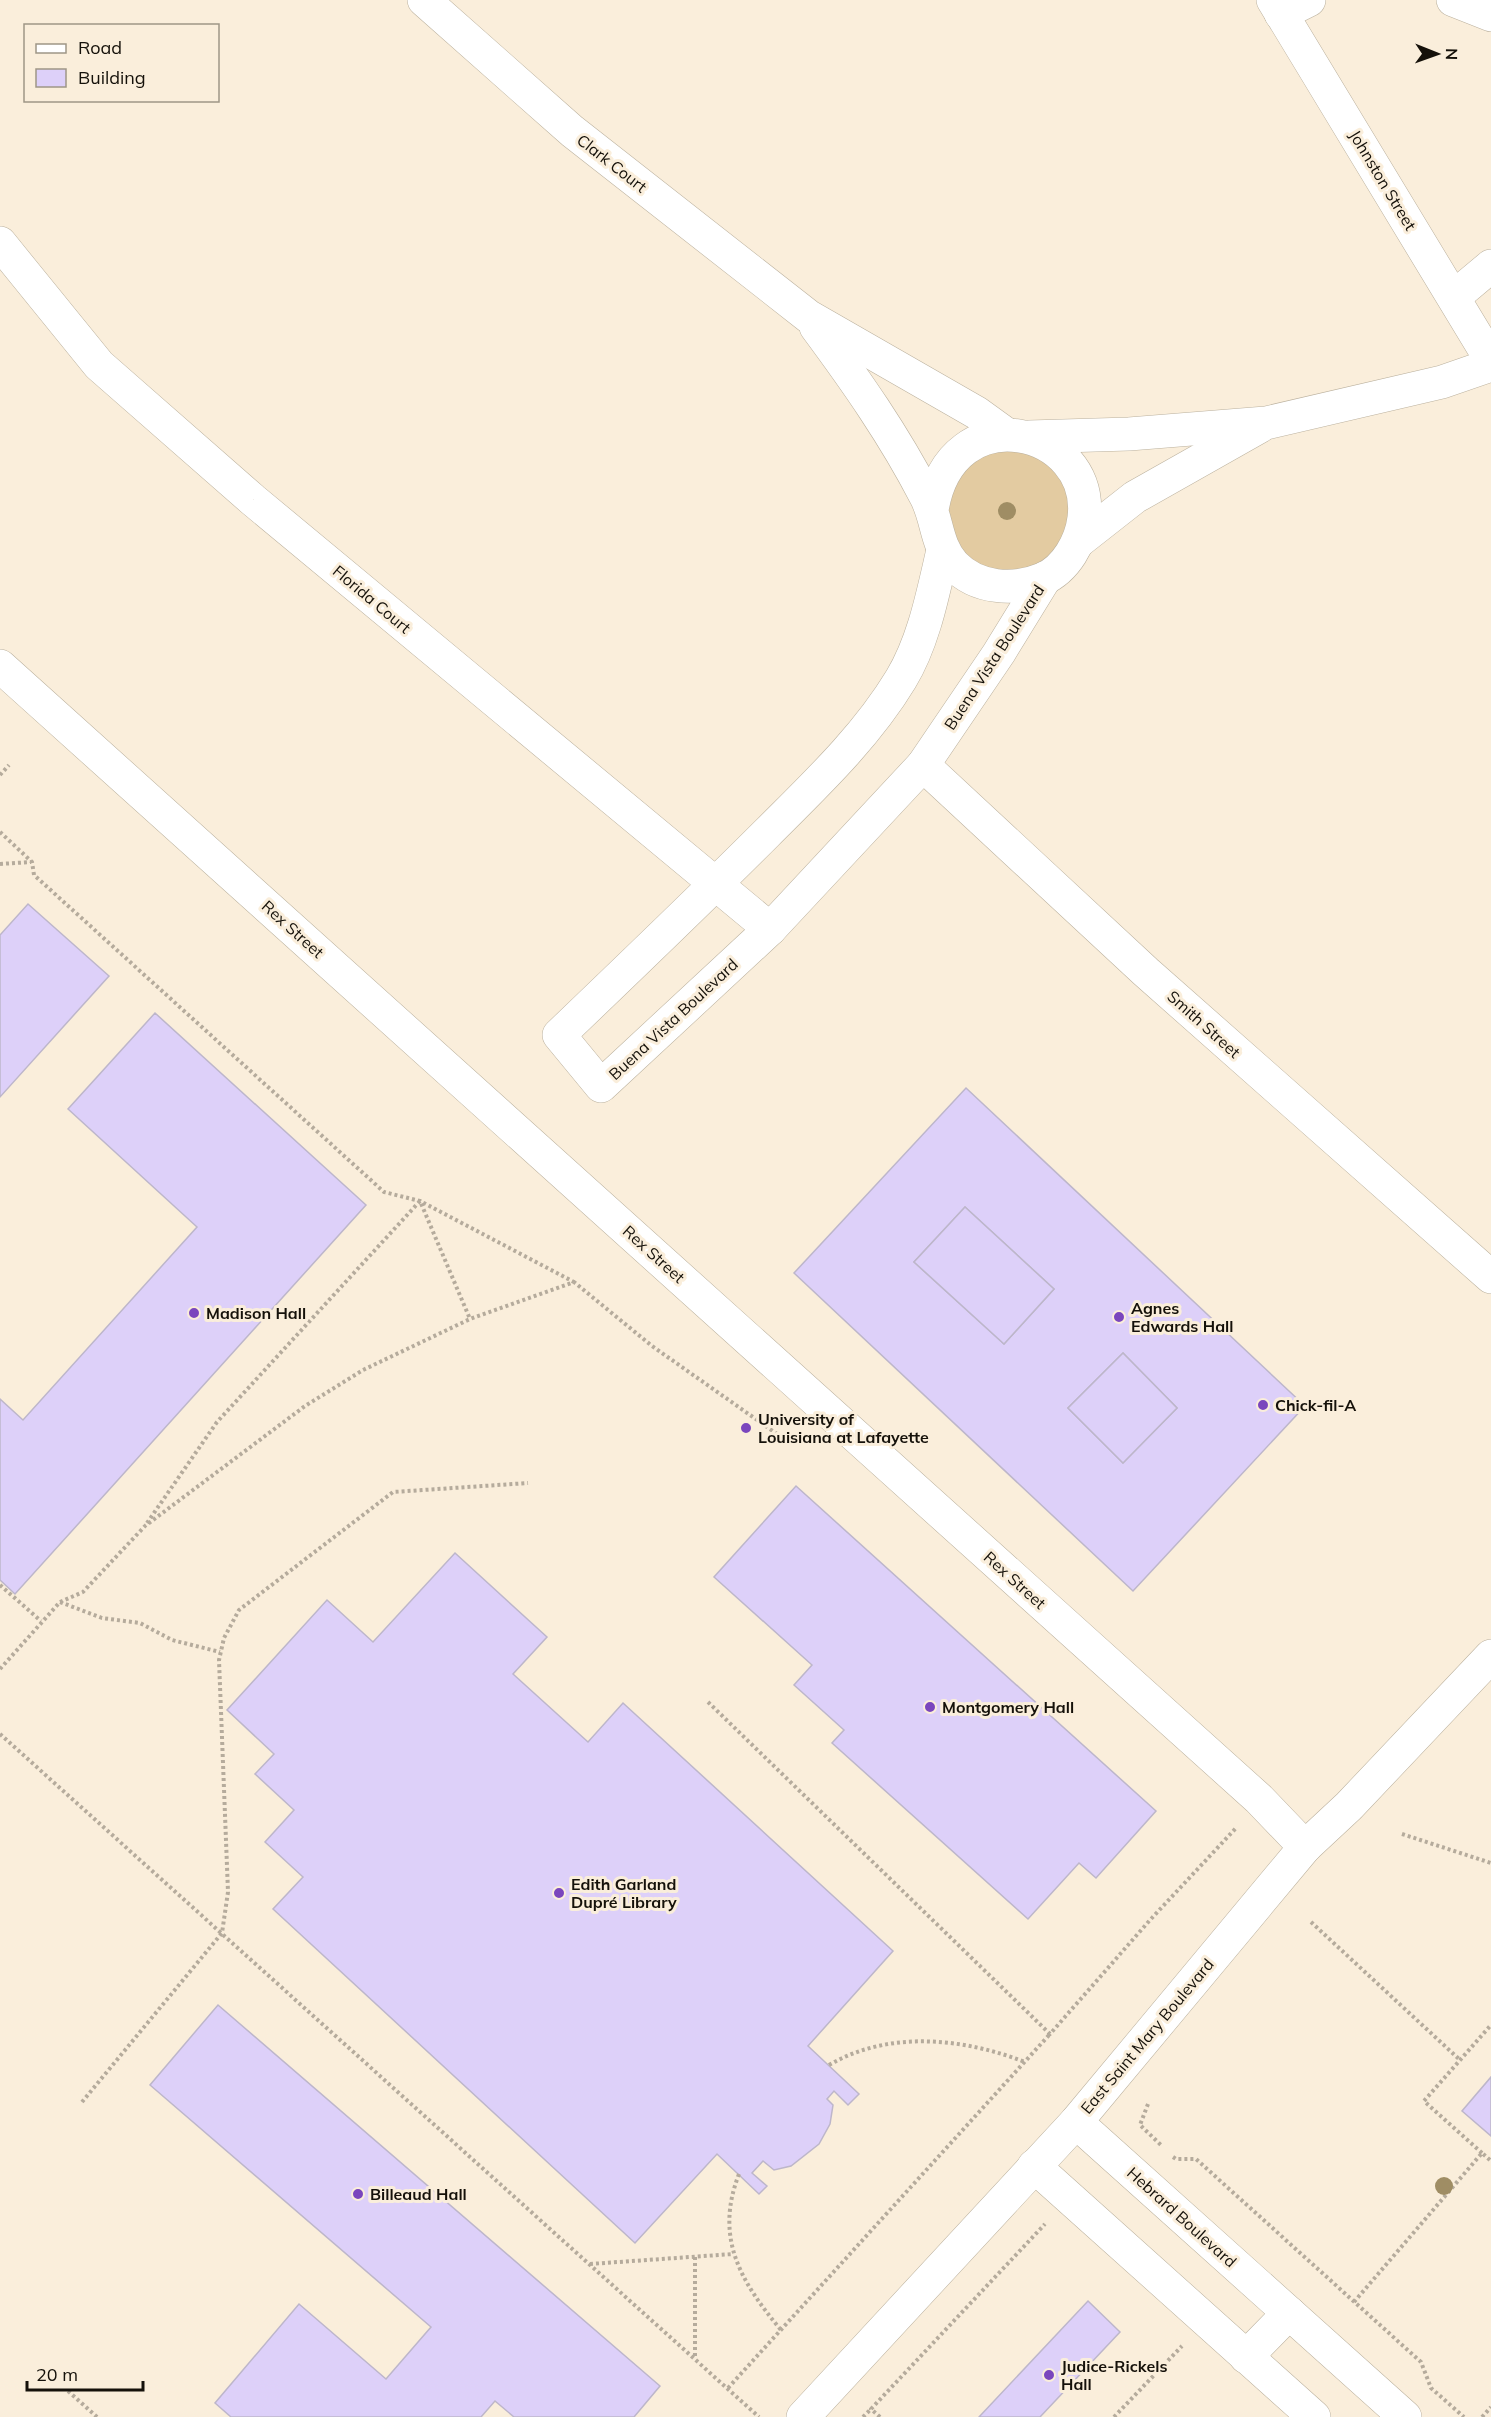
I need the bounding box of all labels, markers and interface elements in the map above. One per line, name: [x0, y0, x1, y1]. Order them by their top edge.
legend: [24, 24, 219, 102]
north arrow: [1407, 24, 1467, 84]
text: Road: [78, 36, 122, 59]
text: N: [1442, 48, 1462, 60]
text: Building: [78, 66, 146, 89]
street label: Johnston Street: [1345, 126, 1421, 234]
street label: Clark Court: [573, 130, 651, 197]
street label: Florida Court: [329, 561, 415, 638]
street label: Buena Vista Boulevard: [940, 581, 1048, 733]
street label: Rex Street: [258, 896, 328, 962]
street label: Buena Vista Boulevard: [604, 954, 742, 1084]
street label: Smith Street: [1163, 986, 1245, 1062]
street label: Rex Street: [619, 1221, 689, 1287]
place label: Agnes Edwards Hall: [1131, 1298, 1233, 1336]
place label: Madison Hall: [206, 1303, 306, 1323]
marker: Madison Hall: [187, 1306, 201, 1320]
marker: Agnes Edwards Hall: [1112, 1310, 1126, 1324]
place label: Chick-fil-A: [1275, 1395, 1356, 1415]
marker: Chick-fil-A: [1256, 1398, 1270, 1412]
place label: University of Louisiana at Lafayette: [758, 1409, 929, 1447]
marker: University of Louisiana at Lafayette: [739, 1421, 753, 1435]
street label: Rex Street: [980, 1547, 1050, 1613]
place label: Montgomery Hall: [942, 1697, 1074, 1717]
marker: Montgomery Hall: [923, 1700, 937, 1714]
place label: Edith Garland Dupré Library: [571, 1874, 677, 1912]
marker: Edith Garland Dupré Library: [552, 1886, 566, 1900]
street label: East Saint Mary Boulevard: [1076, 1954, 1218, 2118]
street label: Hebrard Boulevard: [1123, 2163, 1241, 2271]
place label: Billeaud Hall: [370, 2184, 467, 2204]
marker: Billeaud Hall: [351, 2187, 365, 2201]
scale bar: [27, 2354, 142, 2392]
place label: Judice-Rickels Hall: [1061, 2356, 1167, 2394]
text: 20 m: [36, 2363, 78, 2386]
marker: Judice-Rickels Hall: [1042, 2368, 1056, 2382]

